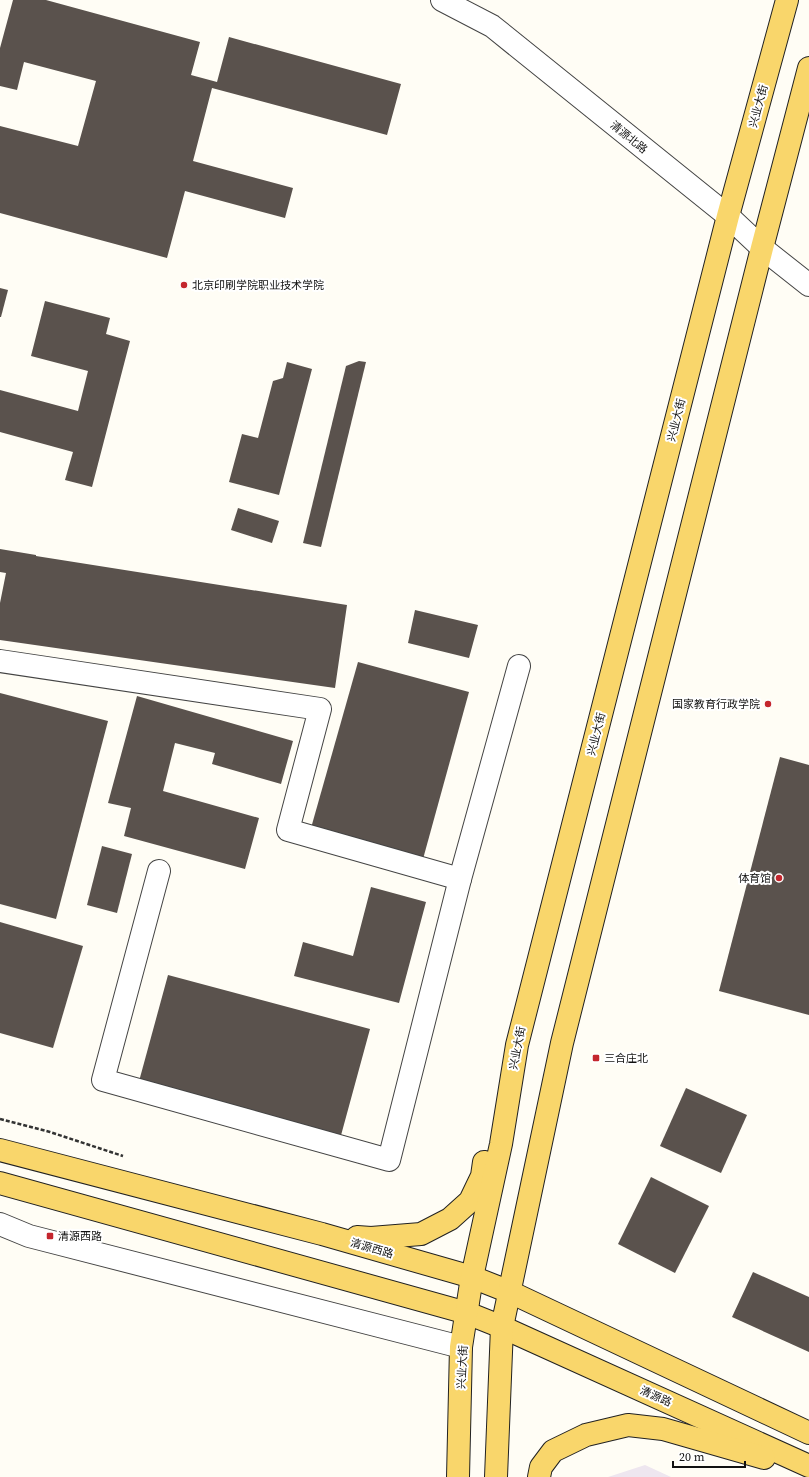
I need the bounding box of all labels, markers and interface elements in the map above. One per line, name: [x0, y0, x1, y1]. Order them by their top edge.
street label: 兴业大街: [746, 83, 771, 129]
street label: 清源北路: [607, 118, 651, 157]
place label: 北京印刷学院职业技术学院: [192, 278, 324, 293]
marker: 北京印刷学院职业技术学院: [179, 280, 189, 290]
street label: 兴业大街: [664, 397, 689, 443]
place label: 国家教育行政学院: [672, 697, 760, 712]
marker: 国家教育行政学院: [763, 699, 773, 709]
street label: 兴业大街: [584, 711, 609, 757]
place label: 体育馆: [738, 871, 771, 886]
marker: 体育馆: [774, 873, 784, 883]
street label: 兴业大街: [506, 1025, 529, 1071]
place label: 三合庄北: [604, 1051, 648, 1066]
marker: 三合庄北: [591, 1053, 601, 1063]
place label: 清源西路: [58, 1229, 102, 1244]
marker: 清源西路: [45, 1231, 55, 1241]
street label: 清源西路: [349, 1235, 395, 1262]
street label: 兴业大街: [454, 1345, 471, 1389]
street label: 清源路: [638, 1383, 674, 1410]
scale bar: [673, 1443, 745, 1469]
text: 20 m: [679, 1449, 705, 1465]

